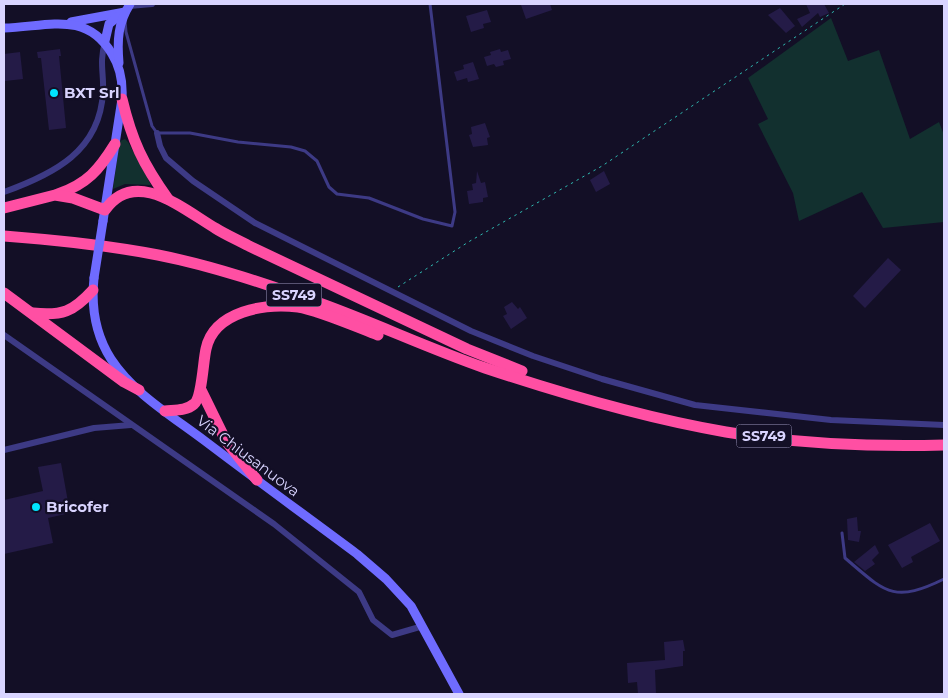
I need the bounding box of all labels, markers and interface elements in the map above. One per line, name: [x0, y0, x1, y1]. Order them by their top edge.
place label: BXT Srl: [64, 83, 120, 102]
marker: BXT Srl: [48, 87, 60, 99]
road number: SS749: [266, 284, 322, 306]
street label: Via Chiusanuova: [193, 411, 304, 501]
road number: SS749: [736, 424, 792, 448]
place label: Bricofer: [46, 497, 109, 516]
marker: Bricofer: [30, 501, 42, 513]

